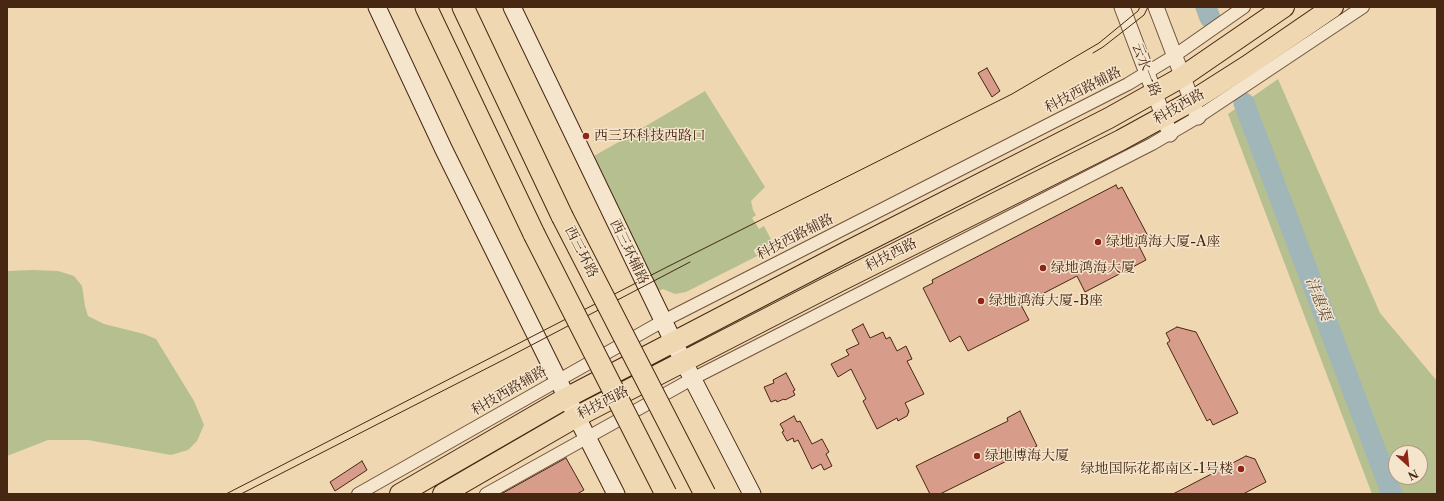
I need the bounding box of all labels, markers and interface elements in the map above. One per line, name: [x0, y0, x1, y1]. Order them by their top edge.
street label: 云水一路: [1128, 41, 1164, 99]
street label: 科技西路辅路: [1042, 63, 1124, 117]
street label: 科技西路: [1151, 86, 1207, 128]
place label: 西三环科技西路口: [594, 128, 706, 144]
marker: 西三环科技西路口: [581, 131, 591, 141]
street label: 科技西路辅路: [754, 210, 836, 264]
street label: 西三环辅路: [606, 217, 652, 287]
street label: 西三环路: [561, 223, 601, 281]
place label: 绿地鸿海大厦-A座: [1106, 234, 1220, 250]
street label: 科技西路: [862, 235, 920, 275]
marker: 绿地鸿海大厦-A座: [1093, 237, 1103, 247]
place label: 绿地鸿海大厦: [1051, 260, 1135, 276]
marker: 绿地鸿海大厦: [1038, 263, 1048, 273]
water label: 沣惠渠: [1302, 275, 1334, 323]
place label: 绿地鸿海大厦-B座: [989, 293, 1103, 309]
marker: 绿地鸿海大厦-B座: [976, 296, 986, 306]
street label: 科技西路辅路: [468, 363, 550, 419]
street label: 科技西路: [574, 383, 632, 423]
north arrow: [1388, 445, 1428, 485]
place label: 绿地博海大厦: [985, 448, 1069, 464]
marker: 绿地博海大厦: [972, 451, 982, 461]
place label: 绿地国际花都南区-1号楼: [1081, 461, 1233, 477]
marker: 绿地国际花都南区-1号楼: [1236, 464, 1246, 474]
text: N: [1406, 466, 1420, 483]

